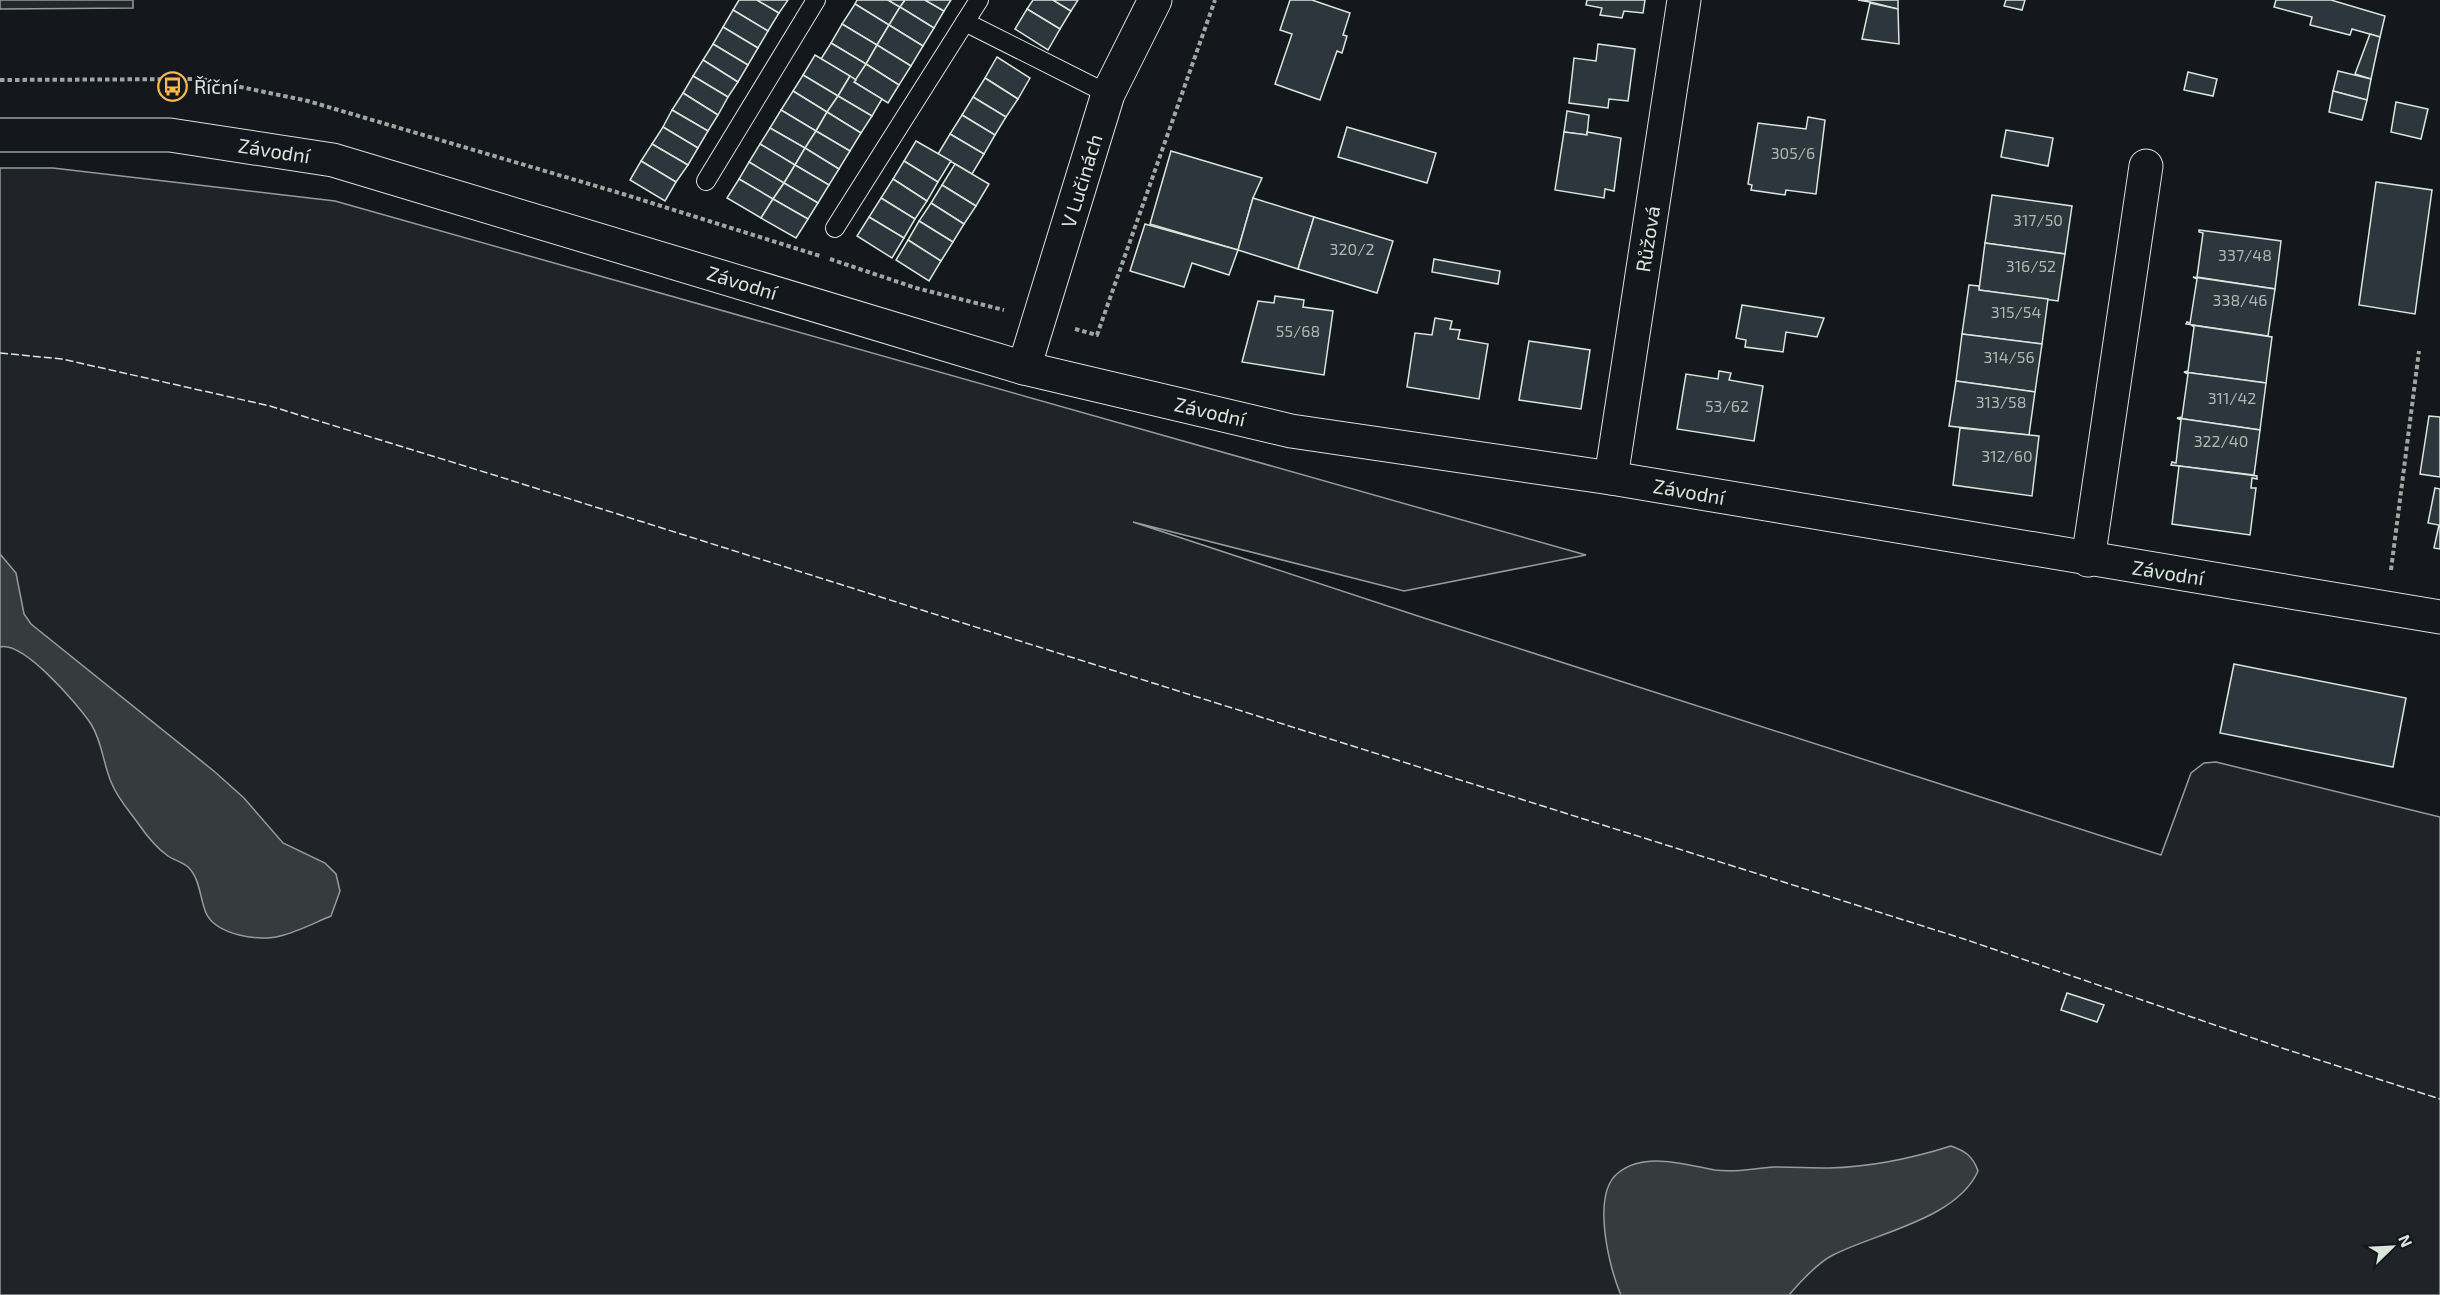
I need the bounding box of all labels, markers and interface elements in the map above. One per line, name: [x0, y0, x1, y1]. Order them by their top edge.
bus stop icon: Říční: [157, 71, 189, 103]
place label: Říční: [194, 74, 239, 98]
street label: V Lučinách: [1055, 131, 1107, 230]
street label: Závodní: [237, 133, 313, 168]
house number: 305/6: [1771, 143, 1815, 162]
street label: Růžová: [1630, 204, 1664, 274]
house number: 317/50: [2013, 210, 2063, 229]
house number: 320/2: [1330, 239, 1374, 258]
house number: 337/48: [2218, 245, 2272, 264]
house number: 316/52: [2006, 256, 2056, 275]
street label: Závodní: [704, 260, 781, 304]
house number: 338/46: [2213, 290, 2267, 309]
house number: 315/54: [1991, 302, 2041, 321]
house number: 55/68: [1276, 321, 1320, 340]
house number: 314/56: [1983, 347, 2035, 366]
house number: 311/42: [2208, 388, 2256, 407]
street label: Závodní: [1172, 391, 1249, 431]
house number: 313/58: [1976, 392, 2026, 411]
house number: 53/62: [1705, 396, 1749, 415]
house number: 322/40: [2194, 431, 2248, 450]
house number: 312/60: [1981, 446, 2033, 465]
street label: Závodní: [1652, 473, 1728, 509]
street label: Závodní: [2131, 555, 2207, 590]
north arrow: [2362, 1217, 2422, 1277]
text: N: [2395, 1232, 2417, 1250]

